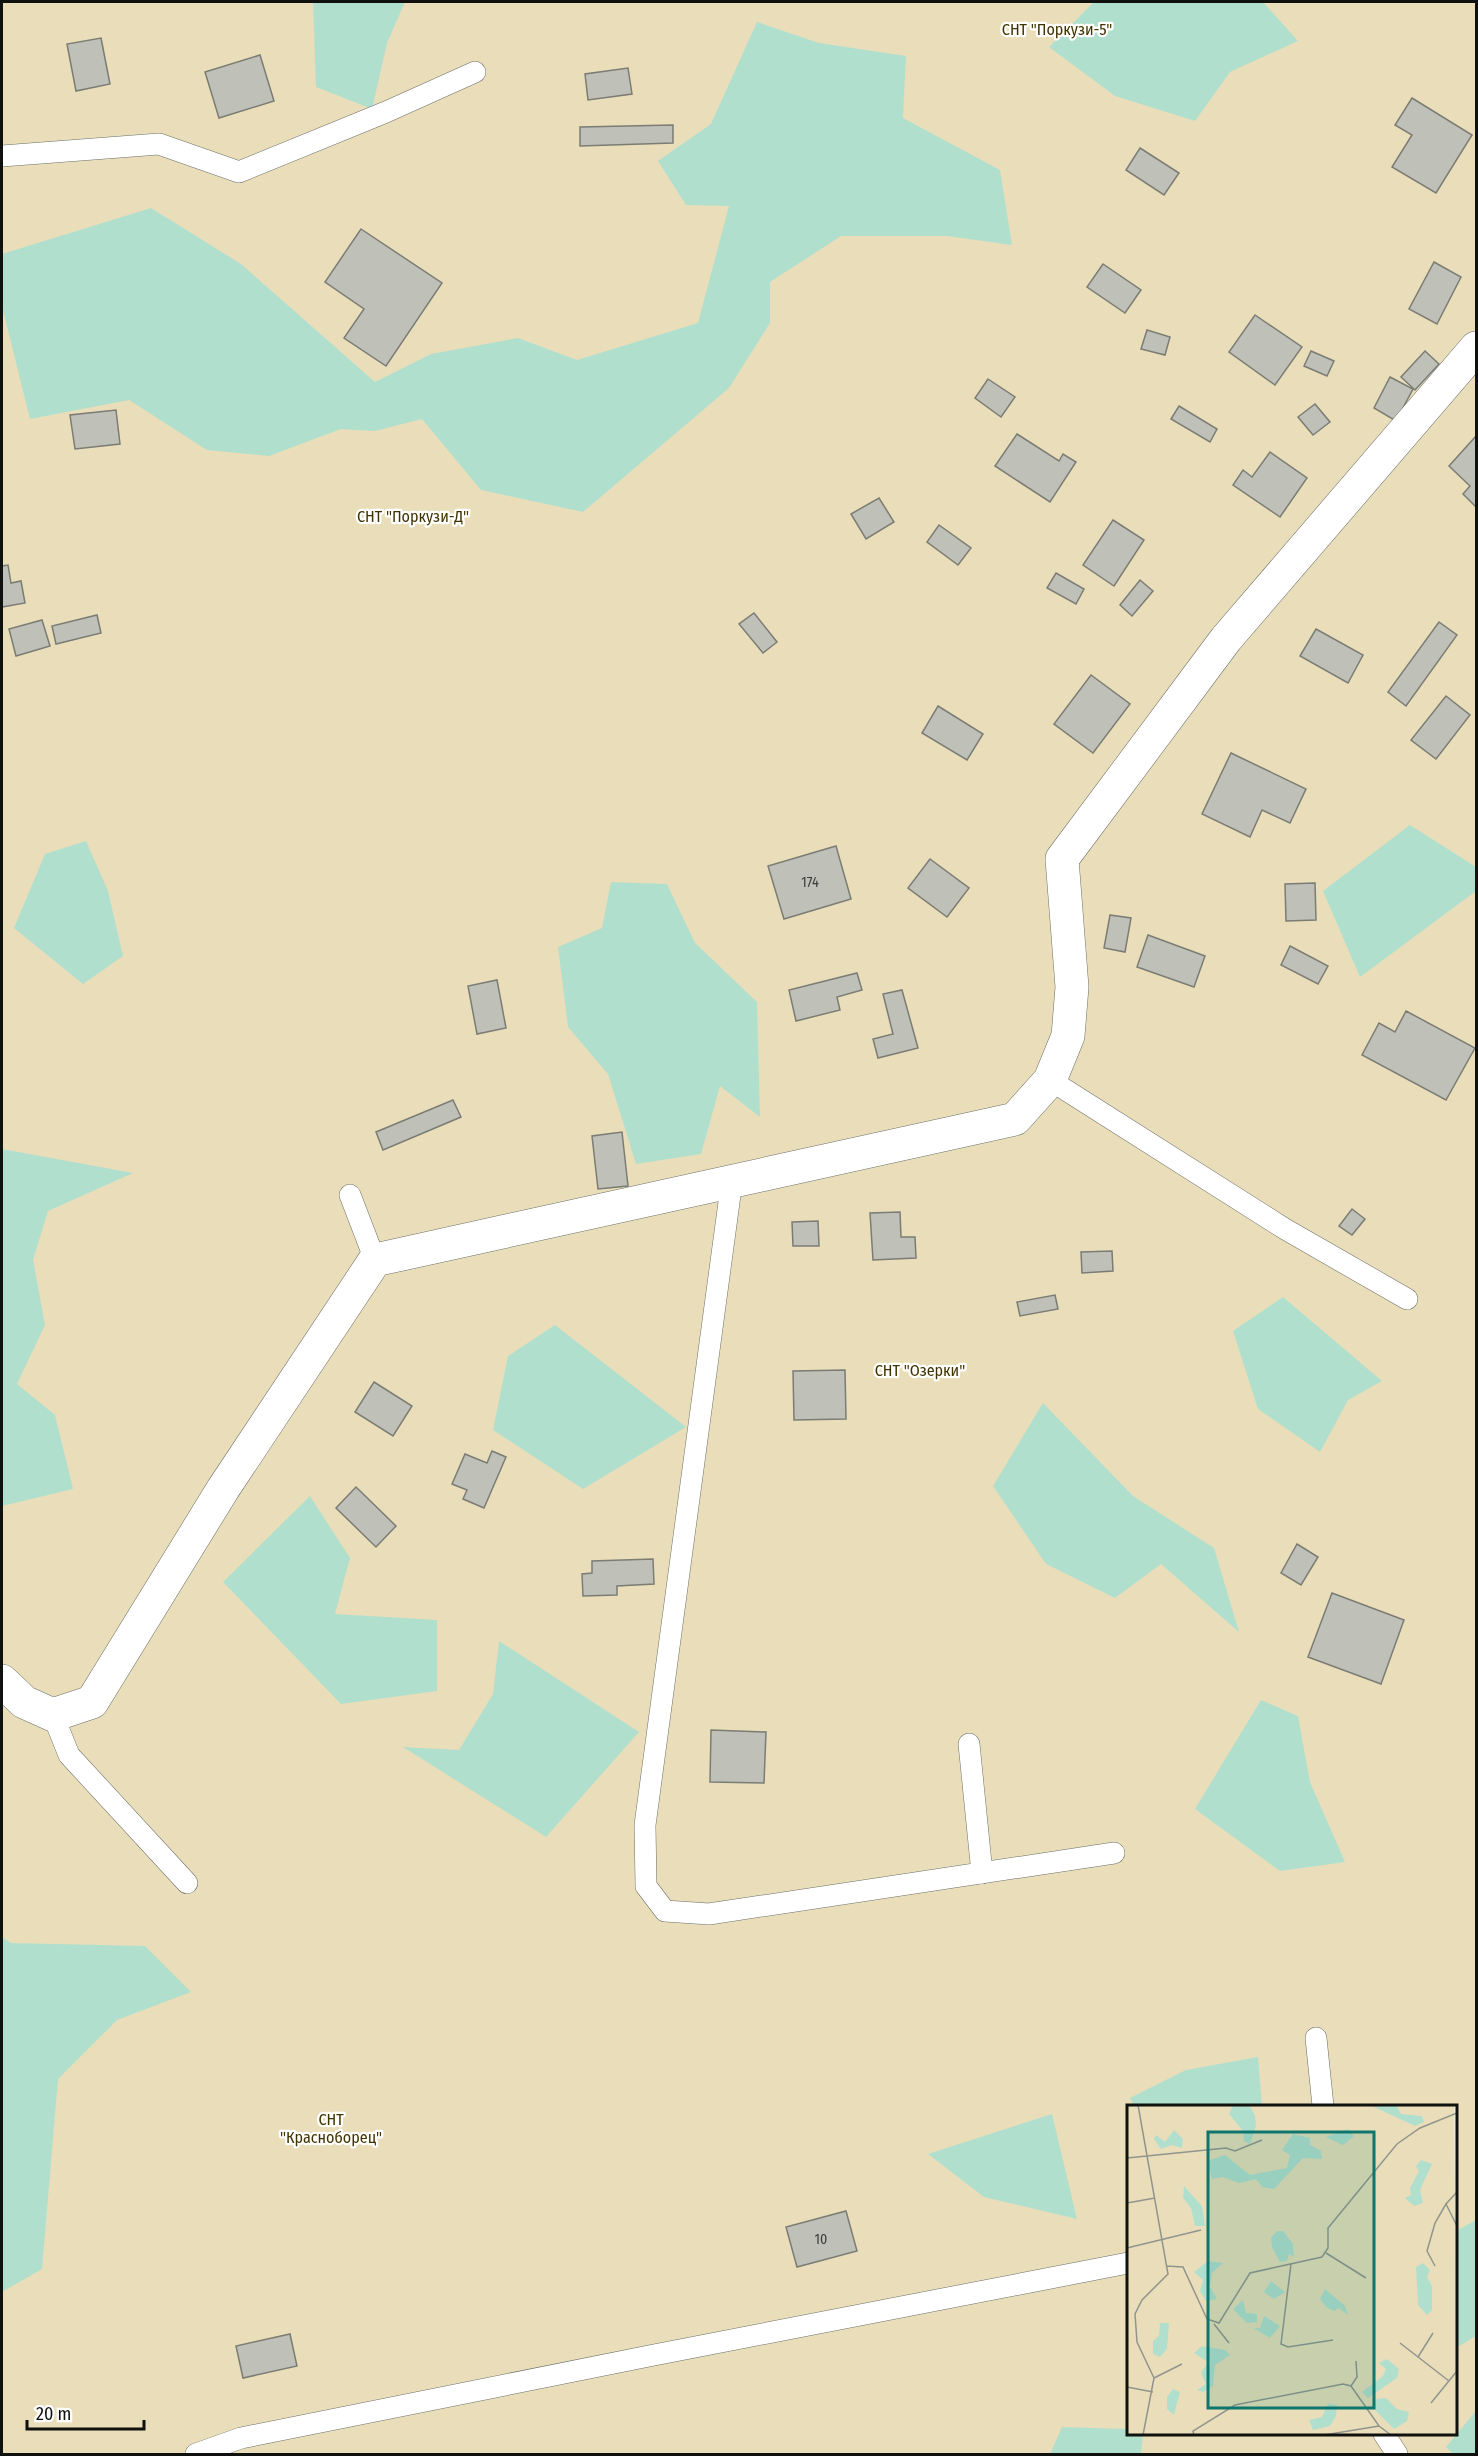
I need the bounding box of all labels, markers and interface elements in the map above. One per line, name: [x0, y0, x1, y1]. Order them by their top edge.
park label: СНТ "Поркузи-5": [1002, 20, 1112, 39]
park label: СНТ "Поркузи-Д": [357, 507, 469, 526]
house number: 174: [801, 874, 819, 891]
park label: СНТ "Озерки": [875, 1361, 965, 1380]
inset map: [1127, 2105, 1457, 2435]
park label: СНТ "Красноборец": [280, 2110, 382, 2147]
house number: 10: [815, 2231, 827, 2248]
scale bar: [27, 2393, 144, 2431]
text: 20 m: [36, 2403, 71, 2425]

